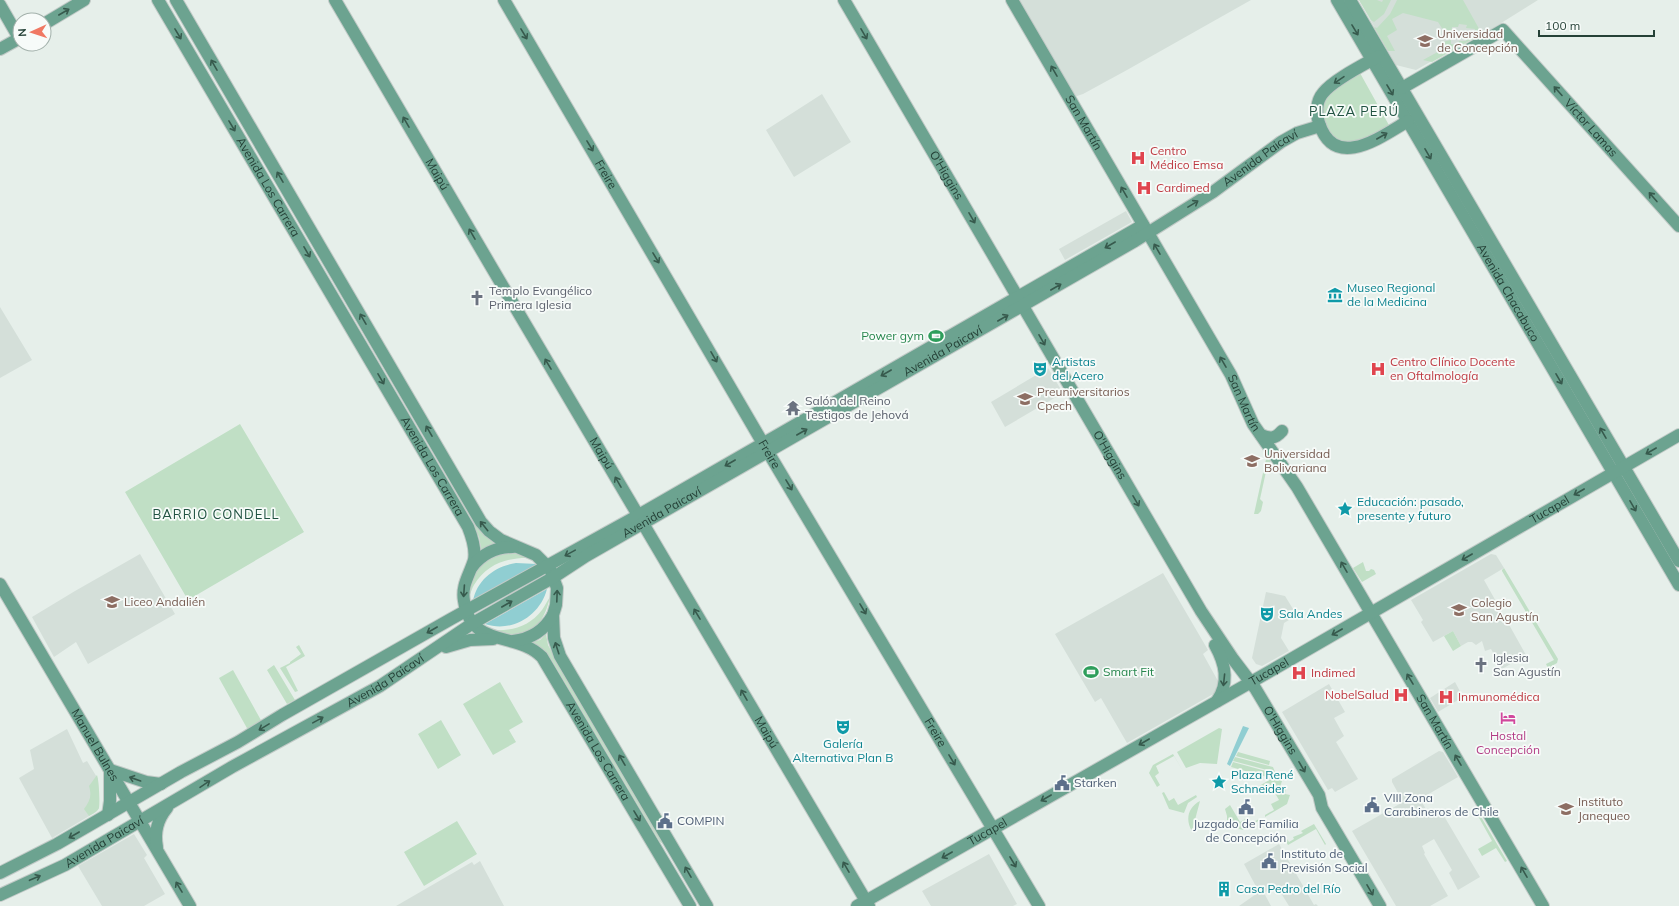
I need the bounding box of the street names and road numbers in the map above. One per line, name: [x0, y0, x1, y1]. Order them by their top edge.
street label: San Martín: [1062, 92, 1106, 153]
street label: Víctor Lamas: [1561, 95, 1621, 160]
street label: Avenida Paicaví: [1219, 126, 1301, 189]
street label: Avenida Los Carrera: [233, 134, 304, 239]
street label: O'Higgins: [927, 148, 967, 202]
street label: Maipú: [422, 155, 453, 193]
street label: Freire: [592, 157, 621, 191]
street label: Avenida Chacabuco: [1474, 241, 1543, 344]
street label: Avenida Paicaví: [900, 322, 986, 379]
street label: San Martín: [1225, 372, 1264, 434]
street label: Avenida Los Carrera: [398, 413, 468, 519]
street label: O'Higgins: [1090, 428, 1131, 482]
street label: Maipú: [587, 435, 617, 472]
street label: Freire: [755, 437, 784, 471]
street label: Avenida Paicaví: [619, 483, 705, 541]
street label: Tucapel: [1527, 492, 1572, 527]
street label: Avenida Paicaví: [343, 650, 427, 710]
street label: Tucapel: [1246, 654, 1291, 689]
street label: San Martín: [1413, 691, 1457, 752]
street label: Avenida Los Carrera: [563, 698, 634, 803]
street label: O'Higgins: [1260, 703, 1301, 757]
street label: Manuel Bulnes: [68, 706, 123, 784]
street label: Maipú: [752, 713, 782, 751]
street label: Freire: [921, 715, 950, 749]
street label: Avenida Paicaví: [62, 812, 147, 870]
street label: Tucapel: [965, 814, 1010, 849]

